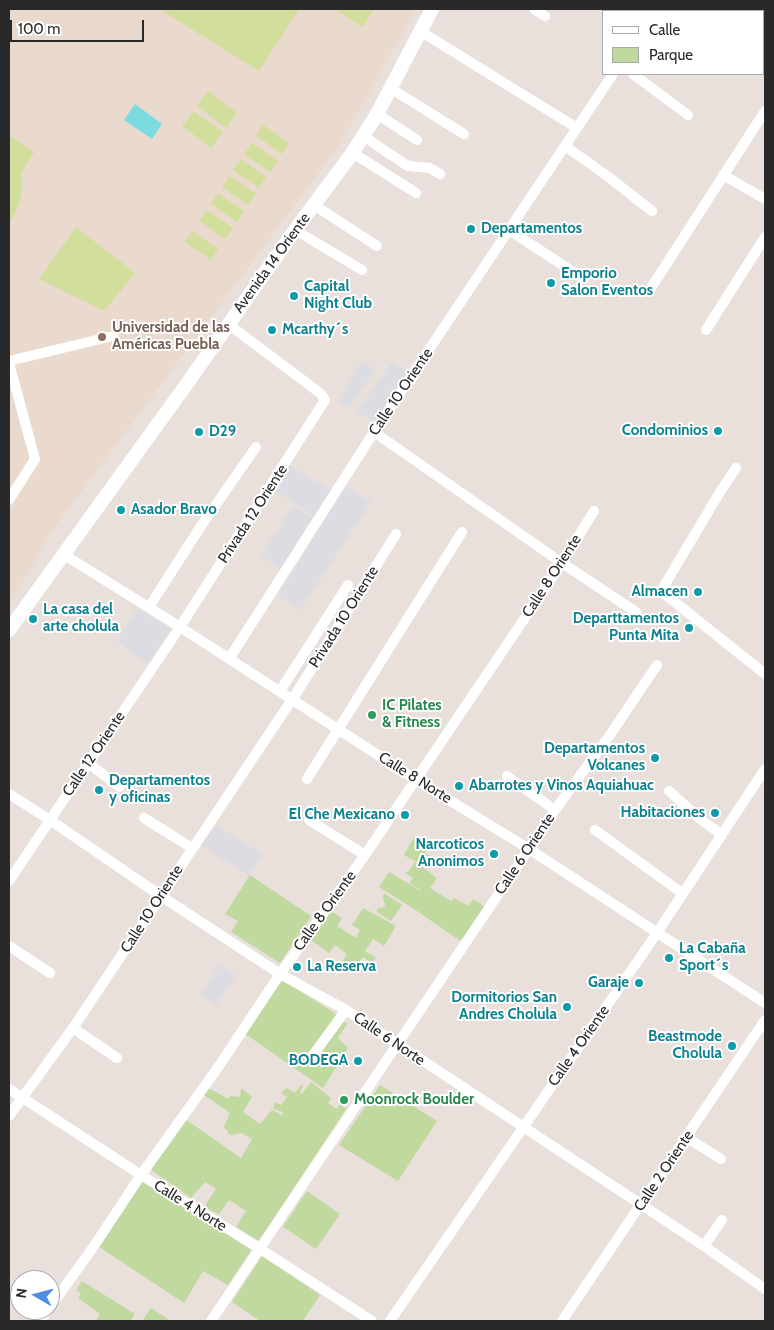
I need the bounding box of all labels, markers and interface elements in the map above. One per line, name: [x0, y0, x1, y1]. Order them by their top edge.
scale bar: [12, 10, 146, 42]
legend: [602, 10, 764, 75]
text: 100 m: [18, 20, 60, 38]
text: Calle: [649, 21, 680, 39]
text: Parque: [649, 46, 693, 64]
street label: Avenida 14 Oriente: [230, 210, 314, 316]
place label: Departamentos: [481, 220, 582, 238]
marker: Departamentos: [465, 223, 477, 235]
place label: Emporio Salon Eventos: [561, 265, 653, 300]
marker: Emporio Salon Eventos: [545, 277, 557, 289]
place label: Capital Night Club: [304, 278, 372, 313]
marker: Capital Night Club: [288, 290, 300, 302]
place label: Universidad de las Américas Puebla: [112, 319, 230, 354]
place label: Mcarthy´s: [282, 321, 348, 339]
marker: Mcarthy´s: [266, 324, 278, 336]
marker: Universidad de las Américas Puebla: [96, 331, 108, 343]
street label: Calle 10 Oriente: [365, 345, 437, 439]
place label: Condominios: [622, 422, 708, 440]
place label: D29: [209, 423, 236, 441]
marker: Condominios: [712, 425, 724, 437]
marker: D29: [193, 426, 205, 438]
street label: Privada 12 Oriente: [214, 461, 292, 567]
place label: Asador Bravo: [131, 501, 217, 519]
marker: Asador Bravo: [115, 504, 127, 516]
street label: Calle 8 Oriente: [519, 531, 585, 621]
street label: Privada 10 Oriente: [306, 563, 382, 671]
place label: Almacen: [632, 583, 688, 601]
marker: Almacen: [692, 586, 704, 598]
place label: La casa del arte cholula: [43, 601, 119, 636]
place label: Departtamentos Punta Mita: [573, 610, 679, 645]
marker: La casa del arte cholula: [27, 613, 39, 625]
marker: Departtamentos Punta Mita: [683, 622, 695, 634]
place label: IC Pilates & Fitness: [382, 697, 442, 732]
street label: Calle 12 Oriente: [59, 708, 129, 800]
marker: IC Pilates & Fitness: [366, 709, 378, 721]
place label: Departamentos Volcanes: [544, 740, 645, 775]
street label: Calle 8 Norte: [375, 748, 455, 808]
marker: Departamentos Volcanes: [649, 752, 661, 764]
place label: Departamentos y oficinas: [109, 772, 210, 807]
place label: Abarrotes y Vinos Aquiahuac: [469, 777, 654, 795]
marker: Abarrotes y Vinos Aquiahuac: [453, 780, 465, 792]
marker: Departamentos y oficinas: [93, 784, 105, 796]
place label: Habitaciones: [621, 804, 705, 822]
place label: El Che Mexicano: [289, 806, 395, 824]
marker: Habitaciones: [709, 807, 721, 819]
marker: El Che Mexicano: [399, 809, 411, 821]
street label: Calle 6 Oriente: [491, 810, 559, 898]
place label: Narcoticos Anonimos: [416, 836, 484, 871]
marker: Narcoticos Anonimos: [488, 848, 500, 860]
street label: Calle 10 Oriente: [117, 862, 187, 956]
street label: Calle 8 Oriente: [290, 867, 360, 955]
place label: La Cabaña Sport´s: [679, 940, 746, 975]
marker: La Cabaña Sport´s: [663, 952, 675, 964]
place label: La Reserva: [307, 958, 376, 976]
marker: La Reserva: [291, 961, 303, 973]
place label: Garaje: [588, 974, 629, 992]
marker: Garaje: [633, 977, 645, 989]
place label: Dormitorios San Andres Cholula: [451, 989, 557, 1024]
marker: Dormitorios San Andres Cholula: [561, 1001, 573, 1013]
street label: Calle 4 Oriente: [545, 1002, 613, 1090]
street label: Calle 6 Norte: [350, 1008, 428, 1070]
place label: Beastmode Cholula: [648, 1028, 722, 1063]
marker: Beastmode Cholula: [726, 1040, 738, 1052]
place label: BODEGA: [289, 1052, 348, 1070]
marker: BODEGA: [352, 1055, 364, 1067]
place label: Moonrock Boulder: [354, 1091, 474, 1109]
marker: Moonrock Boulder: [338, 1094, 350, 1106]
street label: Calle 2 Oriente: [630, 1127, 698, 1215]
street label: Calle 4 Norte: [150, 1176, 230, 1236]
north arrow: [10, 1270, 60, 1320]
text: N: [12, 1287, 31, 1299]

